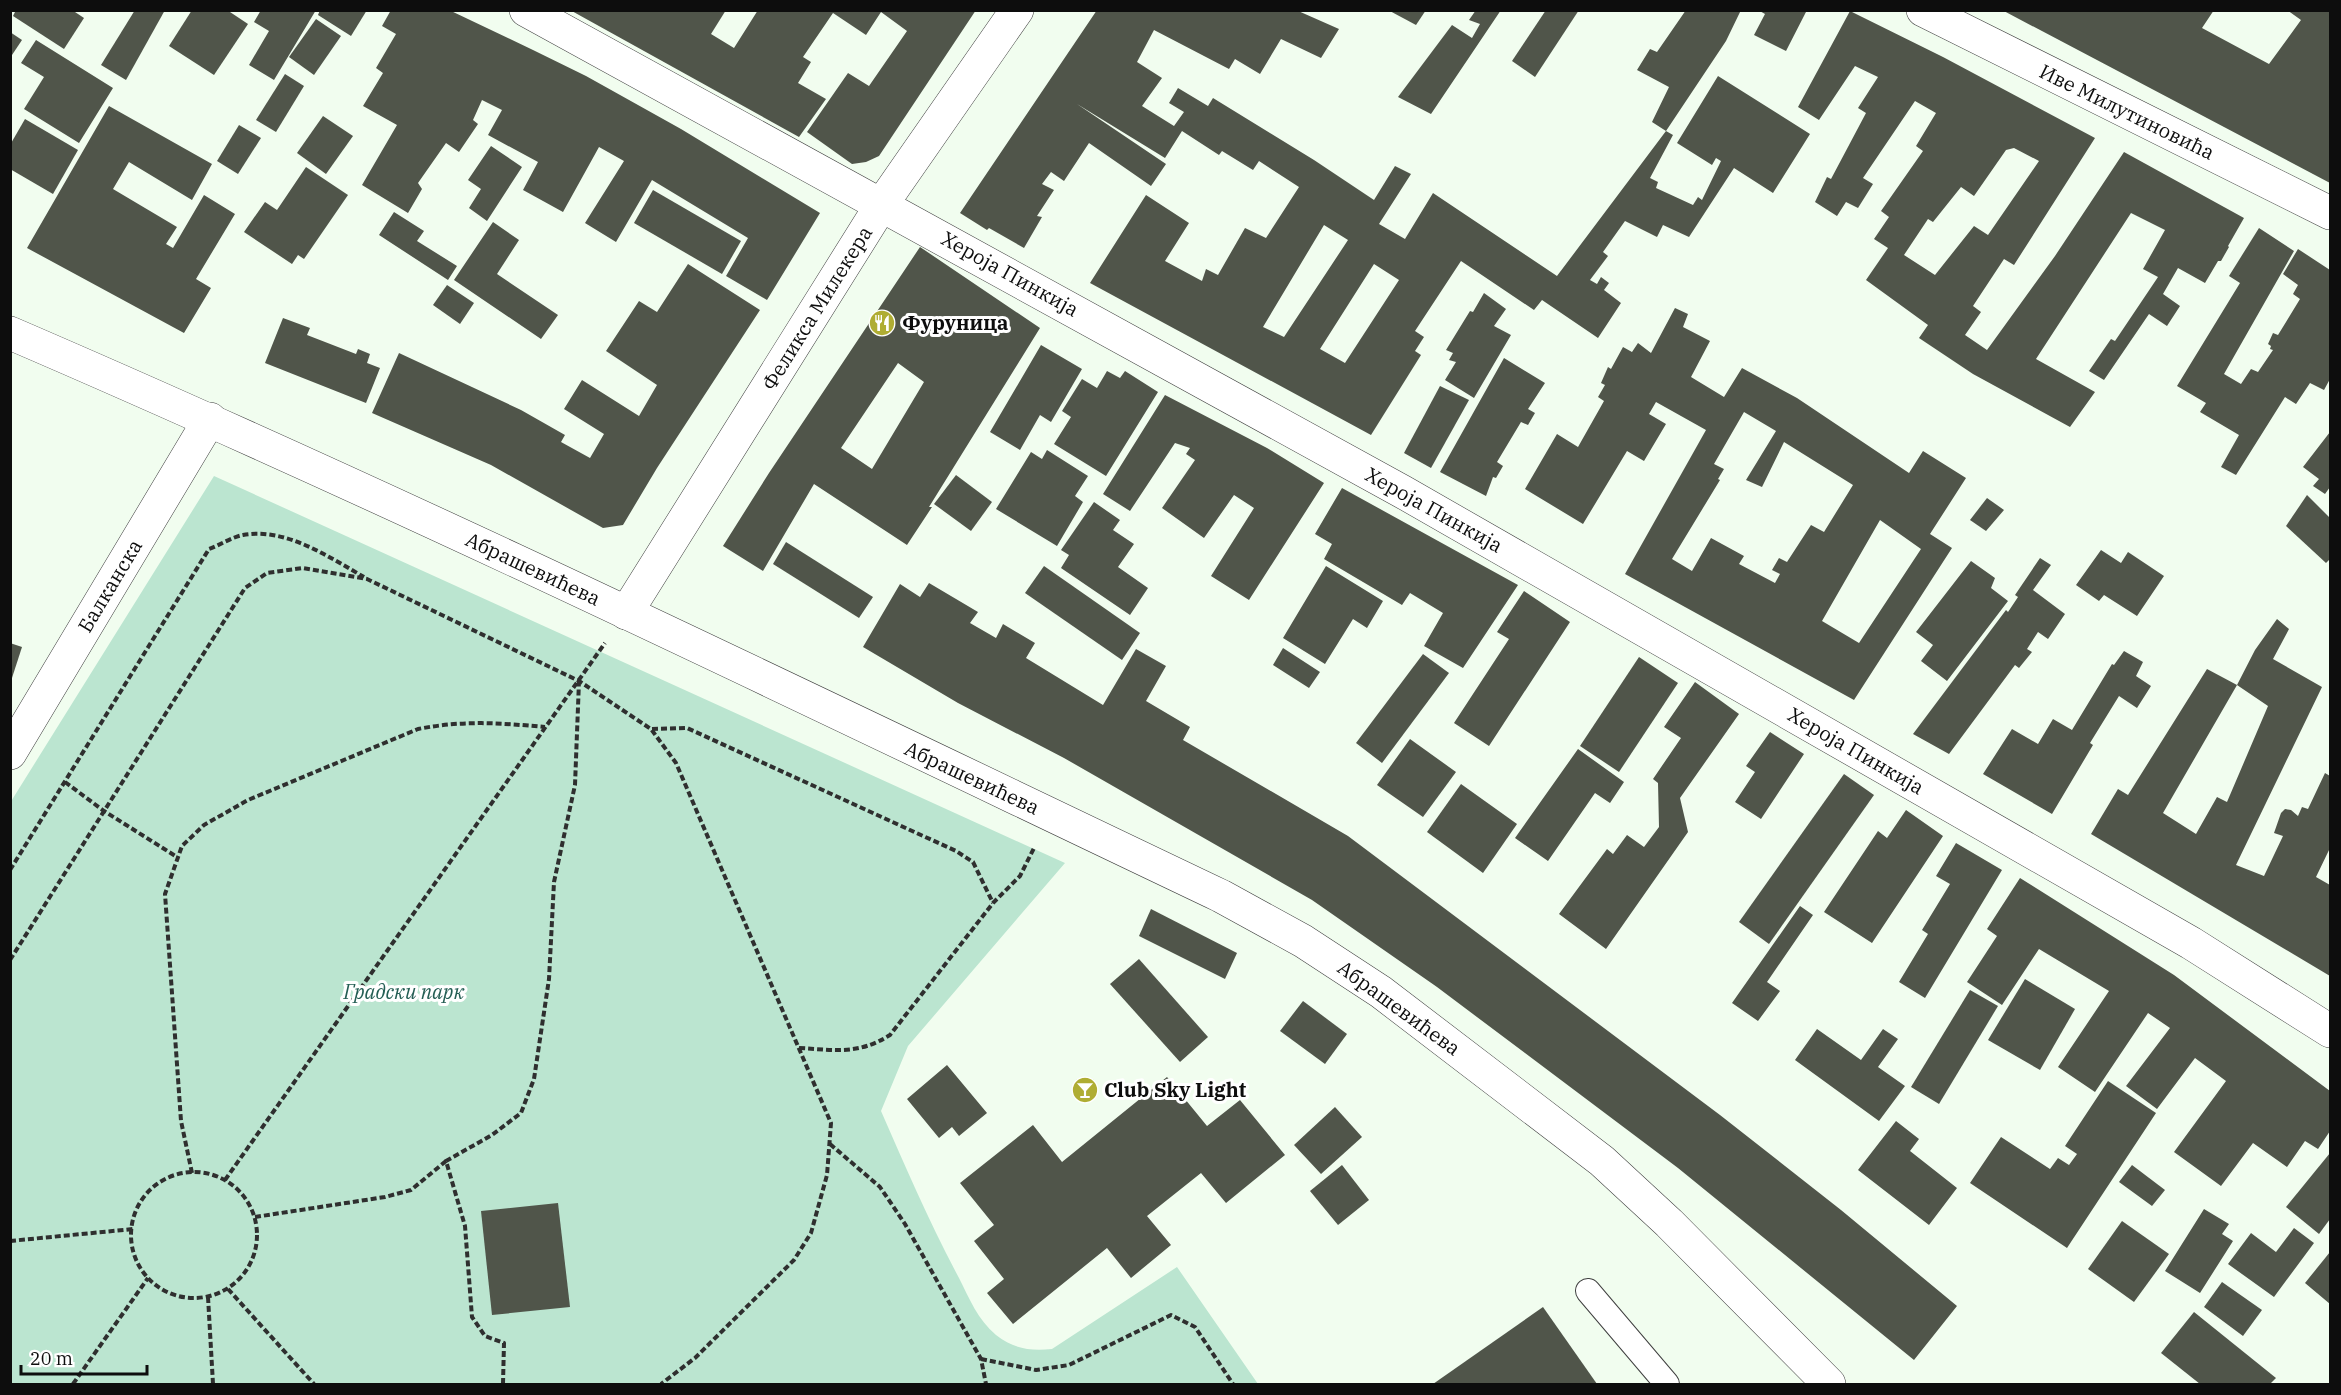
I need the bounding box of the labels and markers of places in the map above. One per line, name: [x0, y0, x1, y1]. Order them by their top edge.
restaurant icon: Фуруница: [867, 308, 897, 338]
place label: Фуруница: [902, 309, 1008, 336]
bar icon: Club Sky Light: [1070, 1075, 1100, 1105]
place label: Club Sky Light: [1104, 1076, 1247, 1103]

